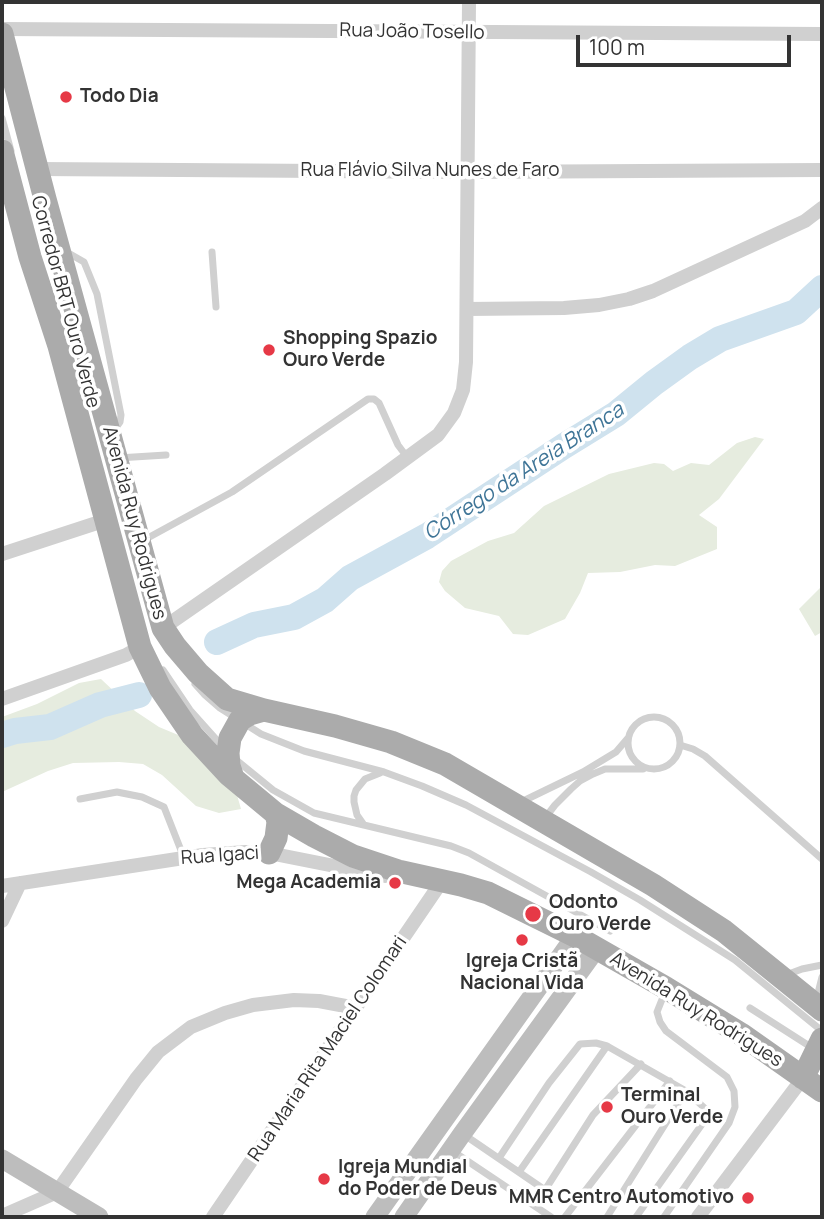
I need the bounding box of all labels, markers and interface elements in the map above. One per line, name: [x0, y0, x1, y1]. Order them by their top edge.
street label: Rua João Tosello: [339, 19, 485, 45]
scale bar: [579, 21, 794, 65]
text: 100 m: [589, 33, 645, 61]
place label: Todo Dia: [80, 86, 159, 108]
marker: Todo Dia: [58, 89, 74, 105]
street label: Rua Flávio Silva Nunes de Faro: [300, 160, 560, 182]
street label: Corredor BRT Ouro Verde: [26, 194, 104, 410]
place label: Shopping Spazio Ouro Verde: [283, 328, 438, 372]
marker: Shopping Spazio Ouro Verde: [261, 342, 277, 358]
water label: Córrego da Areia Branca: [419, 398, 629, 546]
street label: Avenida Ruy Rodrigues: [97, 424, 171, 622]
street label: Rua Igaci: [180, 842, 260, 870]
place label: Mega Academia: [236, 872, 381, 894]
marker: Mega Academia: [387, 875, 403, 891]
place label: Odonto Ouro Verde: [549, 892, 651, 936]
marker: Odonto Ouro Verde: [523, 904, 543, 924]
street label: Rua Maria Rita Maciel Colomari: [244, 932, 412, 1166]
marker: Igreja Cristã Nacional Vida: [514, 932, 530, 948]
street label: Avenida Ruy Rodrigues: [606, 948, 786, 1072]
place label: Igreja Cristã Nacional Vida: [460, 951, 584, 995]
place label: Terminal Ouro Verde: [621, 1085, 723, 1129]
marker: Terminal Ouro Verde: [599, 1099, 615, 1115]
place label: Igreja Mundial do Poder de Deus: [338, 1157, 497, 1201]
marker: Igreja Mundial do Poder de Deus: [316, 1171, 332, 1187]
place label: MMR Centro Automotivo: [509, 1187, 734, 1209]
marker: MMR Centro Automotivo: [740, 1190, 756, 1206]

